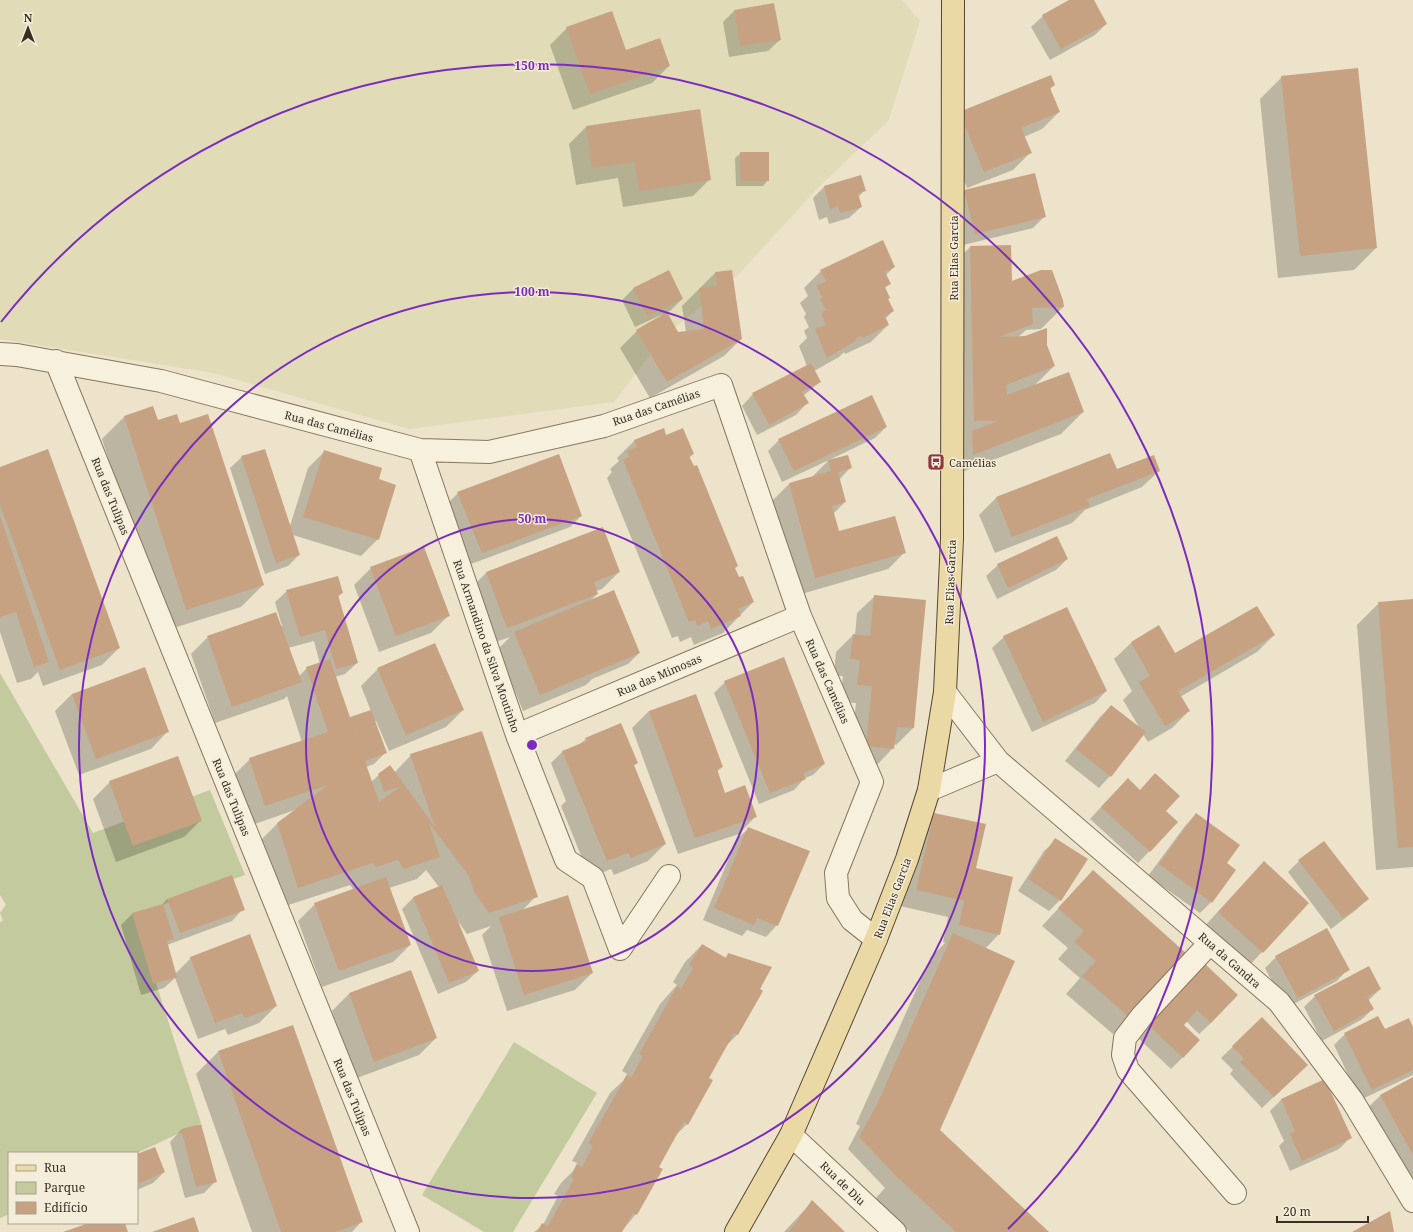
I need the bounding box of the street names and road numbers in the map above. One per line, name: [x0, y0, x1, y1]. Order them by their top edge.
street label: Rua Elias Garcia: [946, 215, 961, 301]
street label: Rua das Camélias: [610, 385, 702, 429]
street label: Rua das Camélias: [283, 407, 375, 445]
street label: Rua das Tulipas: [89, 455, 133, 537]
street label: Rua Elias Garcia: [941, 539, 959, 625]
street label: Rua Armandino da Silva Moutinho: [450, 557, 524, 735]
street label: Rua das Camélias: [803, 636, 853, 726]
street label: Rua das Mimosas: [614, 650, 704, 700]
street label: Rua das Tulipas: [210, 756, 254, 838]
street label: Rua Elias Garcia: [870, 855, 914, 941]
street label: Rua da Gandra: [1196, 929, 1264, 991]
street label: Rua das Tulipas: [331, 1056, 375, 1138]
street label: Rua de Diu: [817, 1158, 869, 1208]

